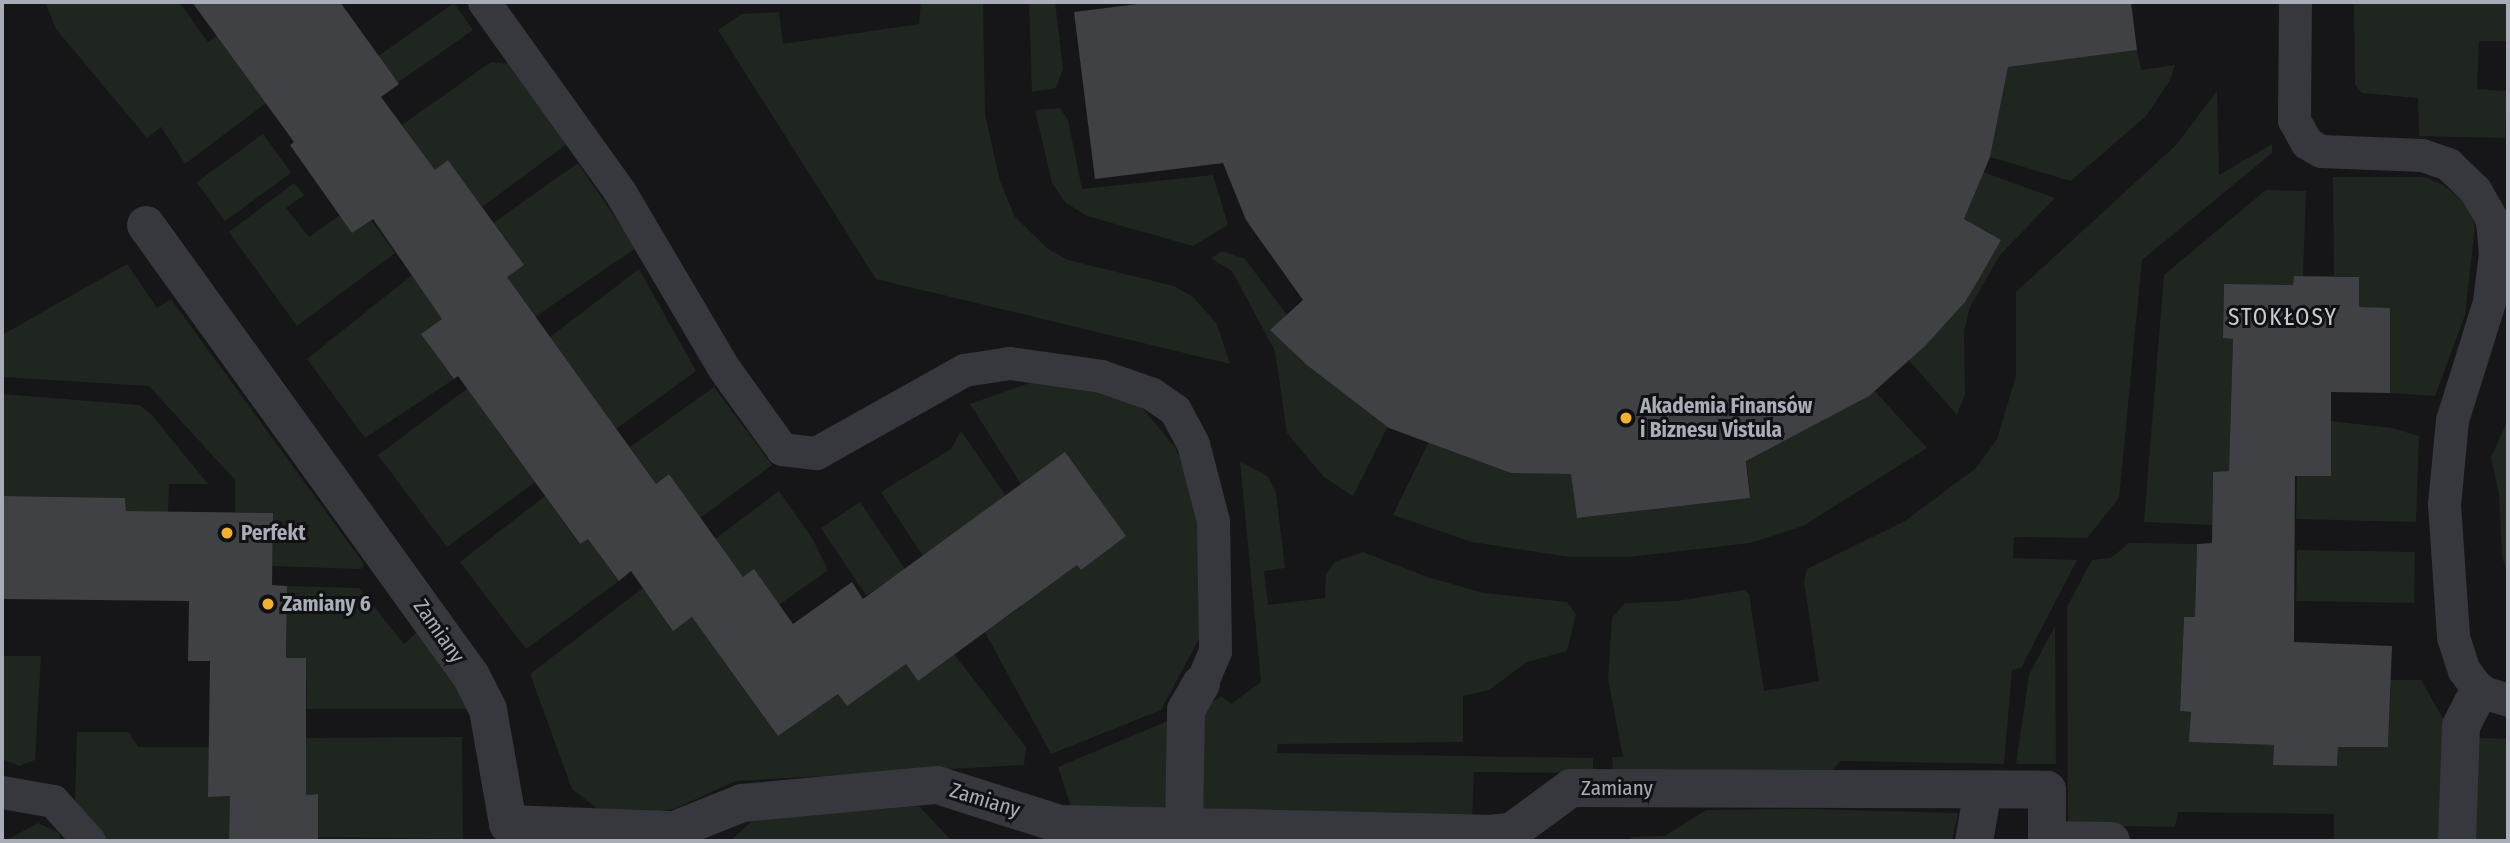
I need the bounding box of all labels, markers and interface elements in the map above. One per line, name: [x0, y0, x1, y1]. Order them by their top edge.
district label: STOKŁOSY: [2229, 303, 2337, 331]
place label: Akademia Finansów i Biznesu Vistula: [1640, 393, 1812, 443]
marker: Akademia Finansów i Biznesu Vistula: [1618, 410, 1634, 426]
place label: Perfekt: [241, 520, 306, 546]
marker: Perfekt: [219, 525, 235, 541]
place label: Zamiany 6: [282, 591, 371, 617]
street label: Zamiany: [408, 594, 470, 668]
marker: Zamiany 6: [260, 596, 276, 612]
street label: Zamiany: [1581, 775, 1653, 801]
street label: Zamiany: [947, 777, 1023, 823]

